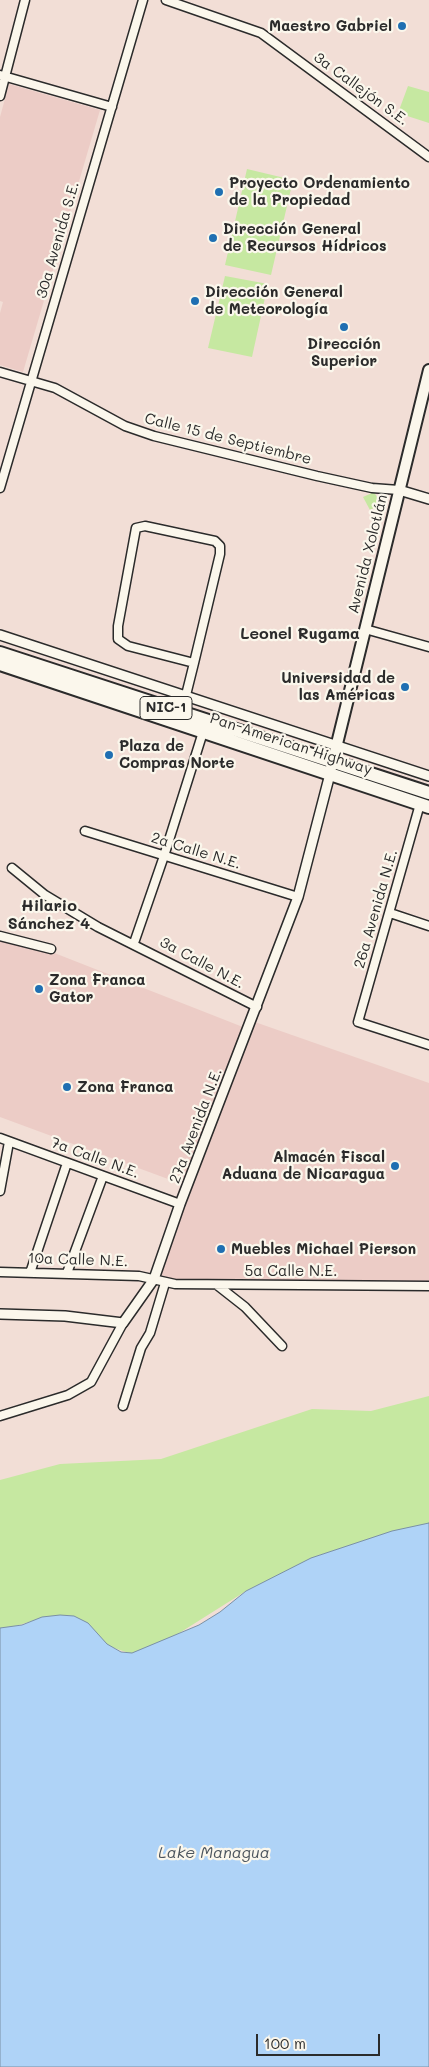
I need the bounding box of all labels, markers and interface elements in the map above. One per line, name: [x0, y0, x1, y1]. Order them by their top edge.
place label: Maestro Gabriel: [269, 17, 392, 35]
marker: Maestro Gabriel: [396, 20, 408, 32]
street label: 3a Callejón S.E.: [310, 49, 412, 129]
place label: Proyecto Ordenamiento de la Propiedad: [229, 174, 410, 209]
street label: 30a Avenida S.E.: [33, 179, 83, 301]
marker: Proyecto Ordenamiento de la Propiedad: [213, 186, 225, 198]
place label: Dirección General de Recursos Hídricos: [223, 220, 386, 255]
marker: Dirección General de Recursos Hídricos: [207, 232, 219, 244]
place label: Dirección General de Meteorología: [205, 283, 343, 318]
marker: Dirección General de Meteorología: [189, 295, 201, 307]
marker: Dirección Superior: [338, 321, 350, 333]
place label: Dirección Superior: [307, 335, 381, 370]
street label: Calle 15 de Septiembre: [143, 410, 313, 468]
street label: Avenida Xolotlán: [344, 493, 392, 615]
district label: Leonel Rugama: [240, 624, 360, 644]
place label: Universidad de las Américas: [281, 669, 395, 704]
marker: Universidad de las Américas: [399, 681, 411, 693]
road number: NIC-1: [140, 696, 192, 720]
street label: Pan-American Highway: [208, 709, 374, 779]
place label: Plaza de Compras Norte: [119, 737, 234, 772]
marker: Plaza de Compras Norte: [103, 749, 115, 761]
street label: 2a Calle N.E.: [149, 829, 243, 873]
street label: 26a Avenida N.E.: [350, 848, 402, 970]
district label: Hilario Sánchez 4: [8, 896, 90, 934]
street label: 3a Calle N.E.: [157, 933, 247, 993]
place label: Zona Franca Gator: [49, 971, 145, 1006]
marker: Zona Franca Gator: [33, 983, 45, 995]
street label: 27a Avenida N.E.: [166, 1066, 226, 1186]
place label: Zona Franca: [77, 1078, 173, 1096]
marker: Zona Franca: [61, 1081, 73, 1093]
street label: 7a Calle N.E.: [48, 1134, 142, 1182]
place label: Almacén Fiscal Aduana de Nicaragua: [222, 1148, 385, 1183]
marker: Almacén Fiscal Aduana de Nicaragua: [389, 1160, 401, 1172]
place label: Muebles Michael Pierson: [231, 1240, 416, 1258]
marker: Muebles Michael Pierson: [215, 1243, 227, 1255]
street label: 10a Calle N.E.: [28, 1249, 128, 1271]
street label: 5a Calle N.E.: [244, 1262, 338, 1280]
water label: Lake Managua: [158, 1843, 270, 1863]
scale bar: [259, 2024, 383, 2056]
text: 100 m: [264, 2033, 306, 2053]

